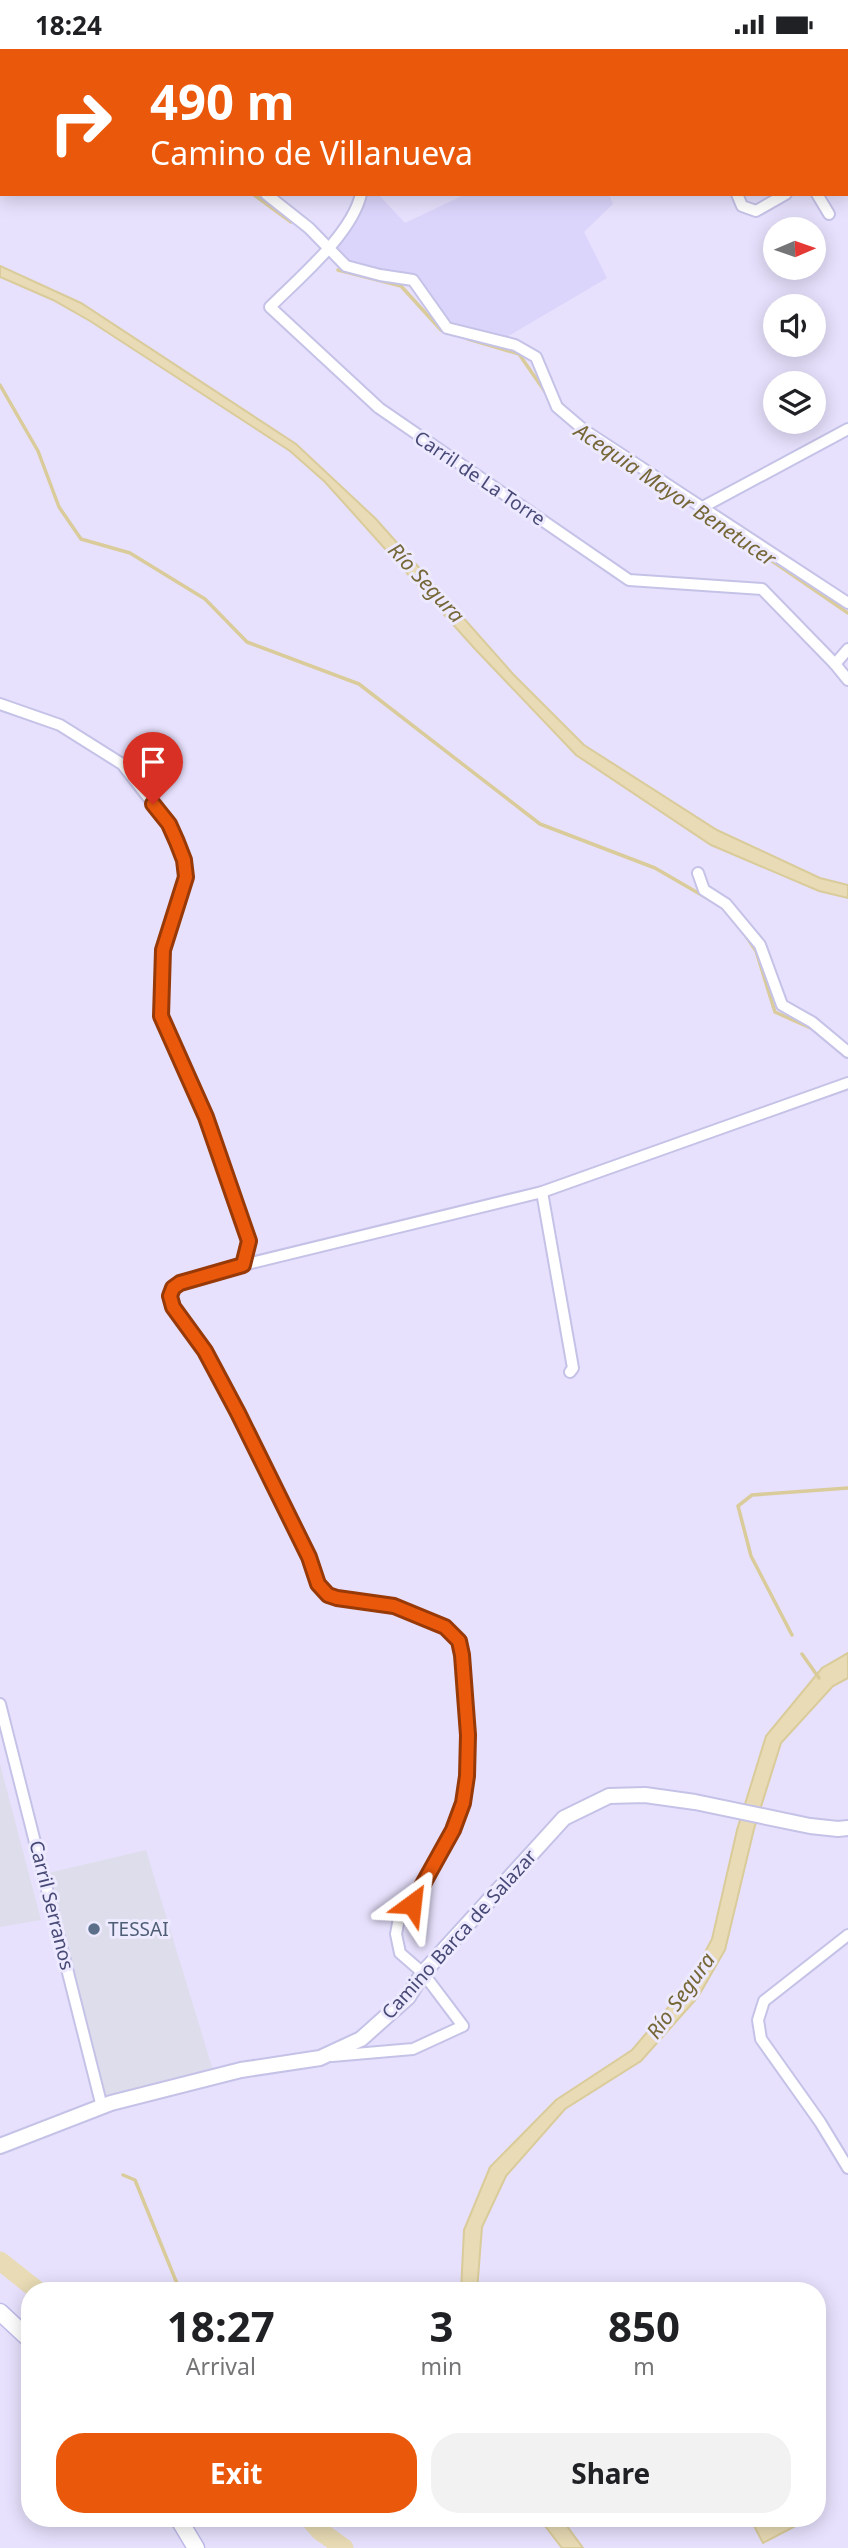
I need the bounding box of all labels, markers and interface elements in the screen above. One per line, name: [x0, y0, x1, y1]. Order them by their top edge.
text: 18:24: [35, 7, 102, 43]
text: 490 m: [150, 68, 295, 134]
icon: right: [35, 77, 126, 168]
text: Camino de Villanueva: [150, 131, 473, 174]
north arrow: [763, 217, 826, 280]
map controls: [763, 217, 826, 434]
button: sound: [763, 294, 826, 357]
button: layers: [763, 371, 826, 434]
water label: Acequia Mayor Benetucer: [568, 415, 783, 573]
street label: Carril de La Torre: [409, 425, 551, 531]
water label: Río Segura: [382, 536, 471, 628]
pin: [123, 732, 183, 804]
icon: arrive: [134, 743, 172, 781]
street label: Carril Serranos: [23, 1838, 81, 1972]
street label: Camino Barca de Salazar: [376, 1843, 542, 2024]
position arrow: [375, 1867, 449, 1941]
place label: TESSAI: [108, 1916, 169, 1942]
marker: TESSAI: [86, 1921, 102, 1937]
water label: Río Segura: [639, 1947, 721, 2044]
text: 18:27: [167, 2297, 275, 2354]
text: 3: [429, 2297, 453, 2354]
text: 850: [608, 2297, 680, 2354]
text: Arrival: [186, 2350, 256, 2382]
text: min: [421, 2350, 462, 2382]
text: m: [633, 2350, 655, 2382]
button: Exit: [56, 2433, 417, 2513]
button: Share: [431, 2433, 791, 2513]

